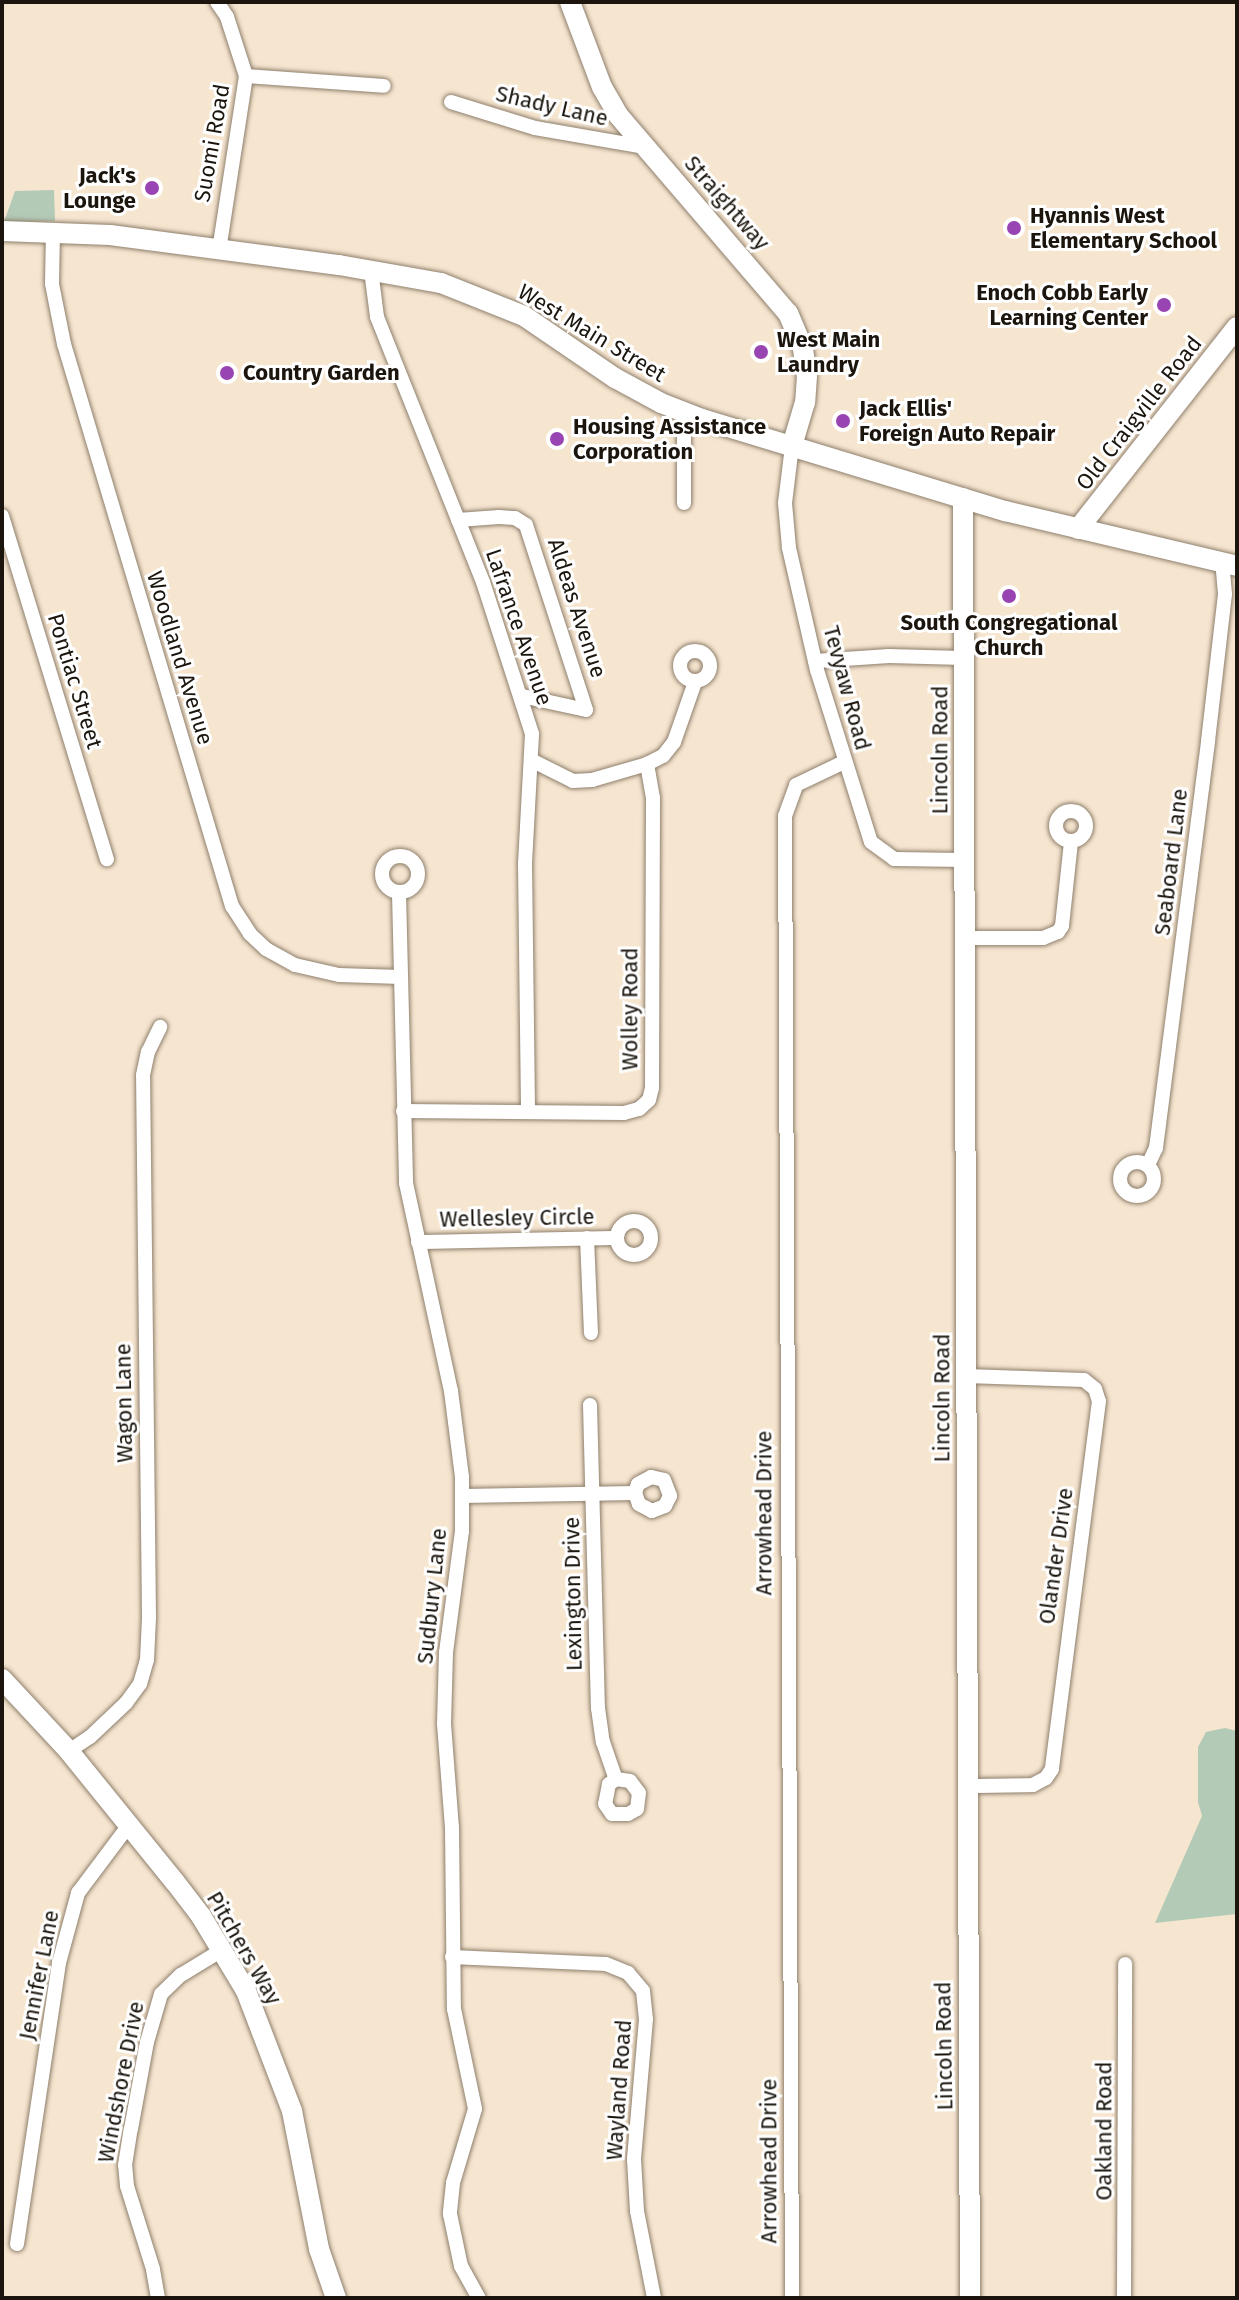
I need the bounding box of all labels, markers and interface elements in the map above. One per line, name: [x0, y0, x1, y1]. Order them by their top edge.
street label: Shady Lane: [493, 80, 611, 132]
street label: Suomi Road: [189, 82, 235, 204]
street label: Straightway: [679, 151, 775, 255]
place label: Jack's Lounge: [63, 162, 136, 214]
marker: Jack's Lounge: [143, 179, 161, 197]
place label: Hyannis West Elementary School: [1030, 202, 1217, 254]
marker: Hyannis West Elementary School: [1005, 219, 1023, 237]
street label: West Main Street: [513, 279, 671, 387]
place label: Enoch Cobb Early Learning Center: [976, 279, 1148, 330]
marker: Enoch Cobb Early Learning Center: [1155, 296, 1173, 314]
place label: West Main Laundry: [777, 326, 880, 378]
street label: Old Craigville Road: [1071, 331, 1207, 495]
marker: West Main Laundry: [752, 343, 770, 361]
place label: Country Garden: [243, 360, 400, 386]
marker: Country Garden: [218, 364, 236, 382]
place label: Jack Ellis' Foreign Auto Repair: [859, 395, 1055, 446]
marker: Jack Ellis' Foreign Auto Repair: [834, 412, 852, 430]
place label: Housing Assistance Corporation: [573, 413, 766, 464]
marker: Housing Assistance Corporation: [548, 430, 566, 448]
street label: Aldeas Avenue: [542, 535, 612, 681]
street label: Lafrance Avenue: [480, 545, 558, 709]
street label: Woodland Avenue: [141, 568, 219, 748]
marker: South Congregational Church: [1000, 587, 1018, 605]
place label: South Congregational Church: [901, 609, 1117, 660]
street label: Pontiac Street: [42, 610, 108, 752]
street label: Tevyaw Road: [818, 623, 876, 753]
street label: Lincoln Road: [927, 686, 953, 814]
street label: Seaboard Lane: [1149, 787, 1193, 937]
street label: Wolley Road: [617, 948, 643, 1070]
street label: Wellesley Circle: [439, 1203, 595, 1233]
street label: Lincoln Road: [929, 1334, 955, 1462]
street label: Wagon Lane: [110, 1343, 138, 1463]
street label: Arrowhead Drive: [751, 1431, 777, 1595]
street label: Olander Drive: [1033, 1486, 1079, 1626]
street label: Lexington Drive: [558, 1517, 588, 1671]
street label: Sudbury Lane: [412, 1527, 452, 1665]
street label: Pitchers Way: [201, 1887, 287, 2009]
street label: Jennifer Lane: [13, 1908, 65, 2042]
street label: Lincoln Road: [930, 1981, 958, 2111]
street label: Windshore Drive: [92, 1999, 150, 2165]
street label: Wayland Road: [601, 2019, 637, 2161]
street label: Oakland Road: [1091, 2061, 1117, 2201]
street label: Arrowhead Drive: [756, 2079, 782, 2243]

